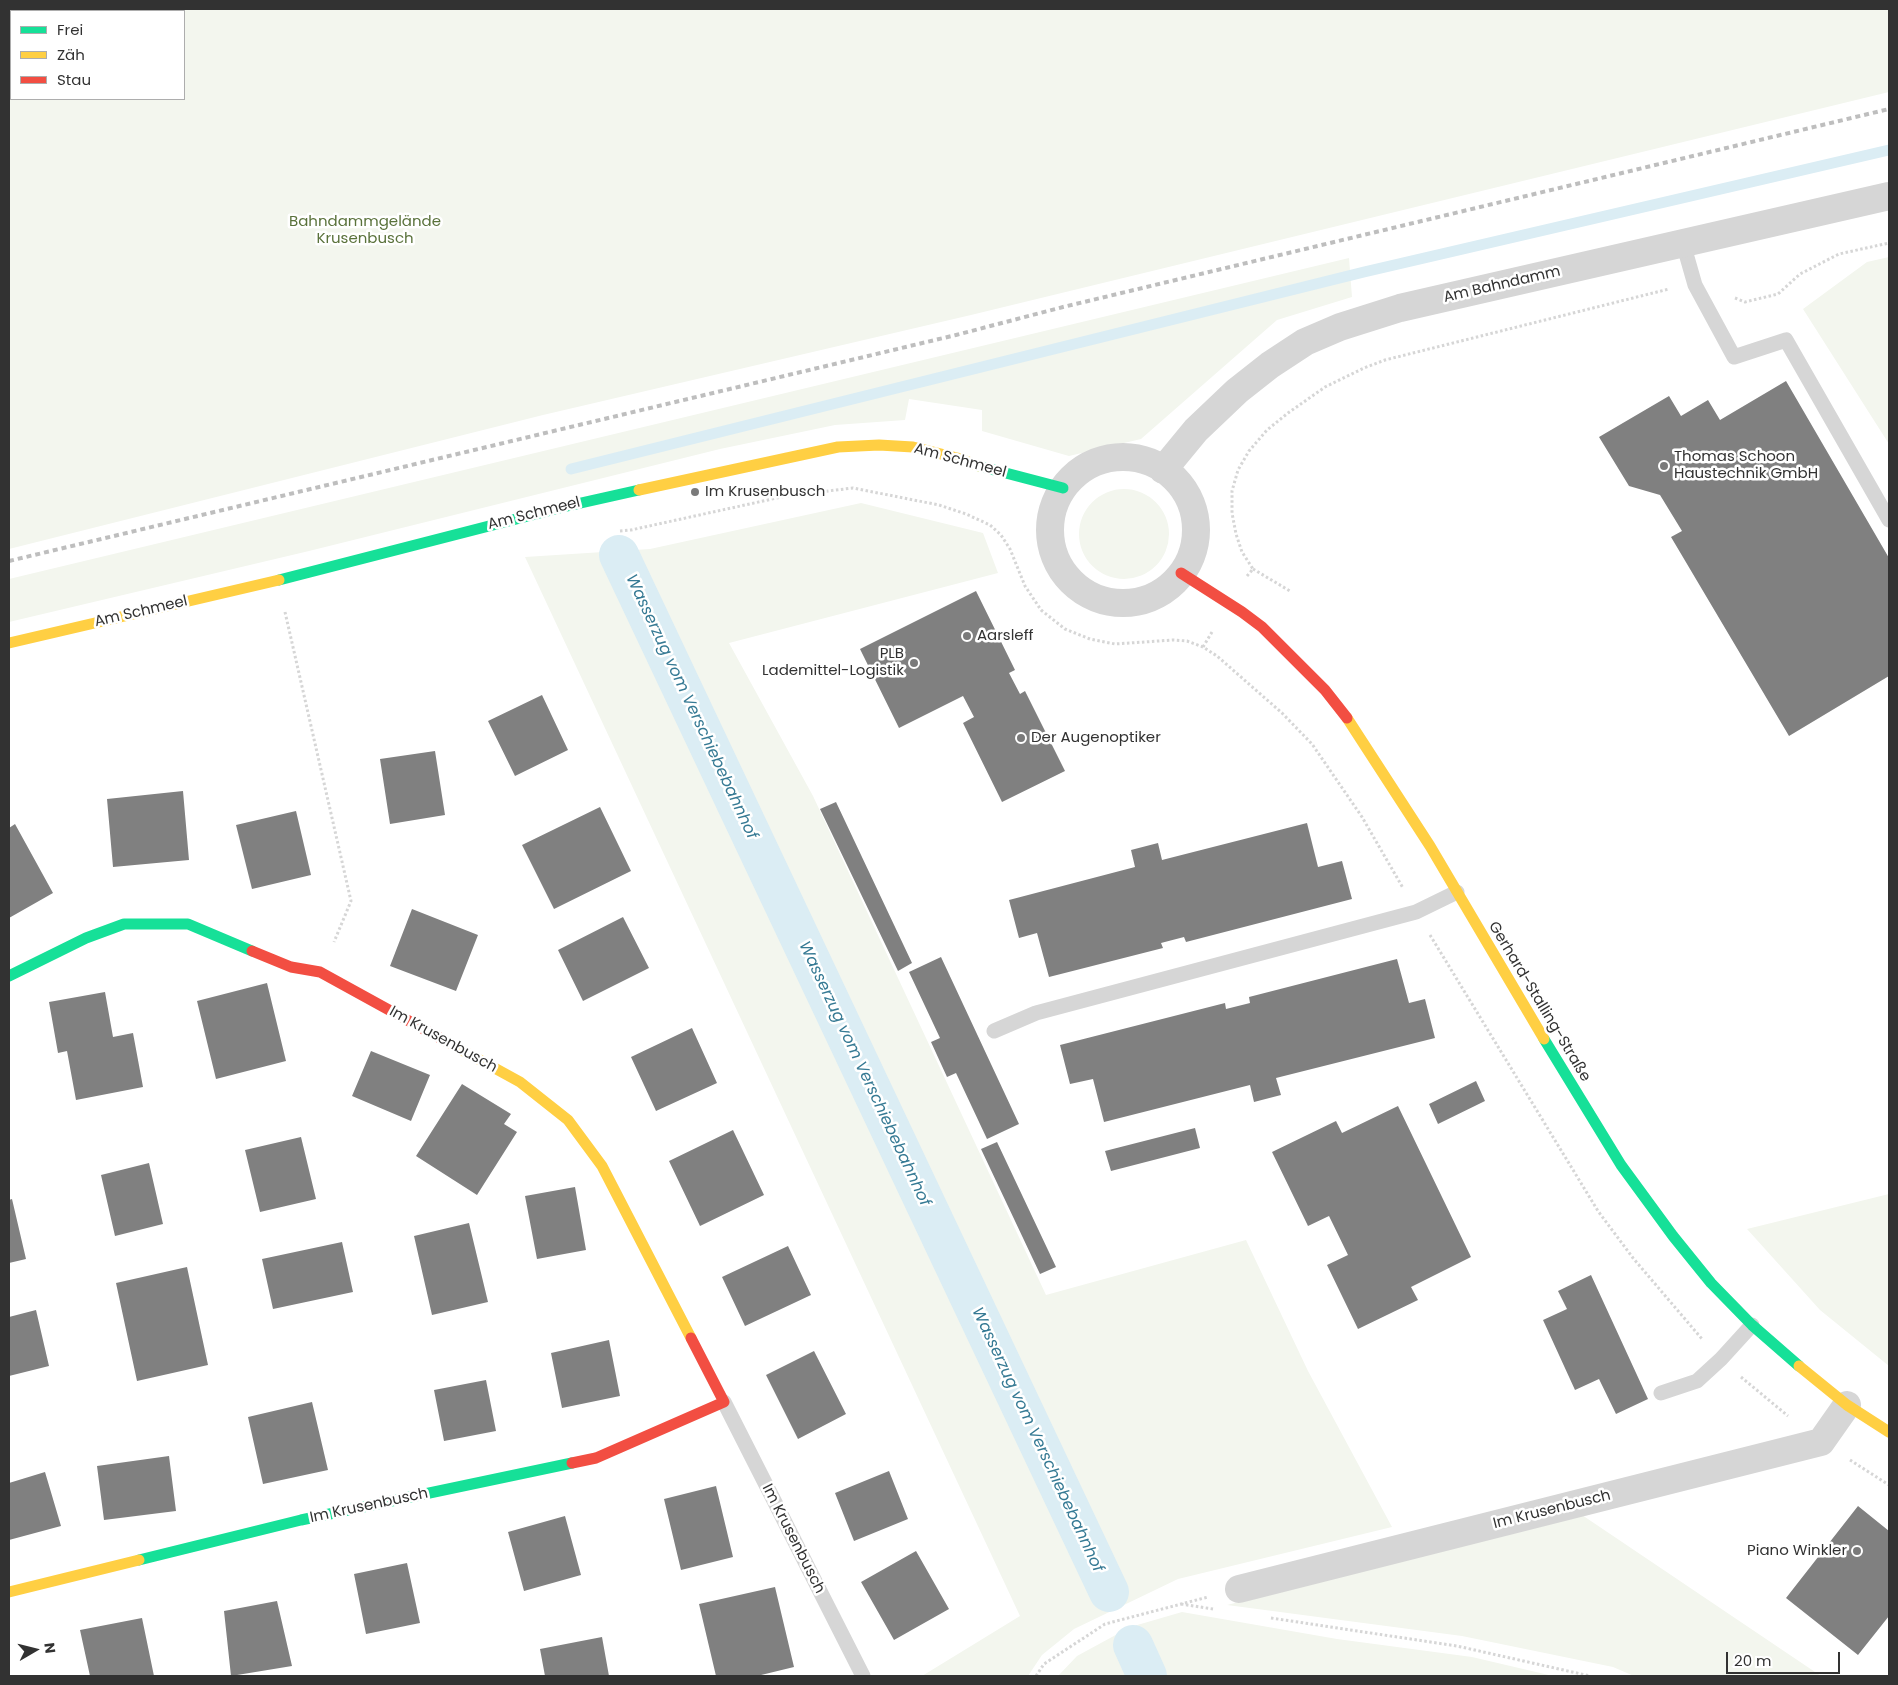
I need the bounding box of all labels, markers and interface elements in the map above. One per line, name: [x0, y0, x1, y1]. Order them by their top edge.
legend: [10, 10, 185, 100]
text: Frei: [57, 19, 83, 40]
text: Zäh: [57, 44, 85, 65]
text: Stau: [57, 69, 91, 90]
park label: Bahndammgelände Krusenbusch: [289, 213, 441, 248]
street label: Am Bahndamm: [1442, 263, 1562, 307]
street label: Am Schmeel: [912, 440, 1008, 482]
place label: Thomas Schoon Haustechnik GmbH: [1674, 448, 1818, 483]
marker: Thomas Schoon Haustechnik GmbH: [1658, 460, 1670, 472]
place label: Im Krusenbusch: [705, 483, 825, 501]
marker: Im Krusenbusch: [689, 486, 701, 498]
street label: Am Schmeel: [486, 494, 582, 534]
water label: Wasserzug vom Verschiebebahnhof: [621, 572, 761, 842]
street label: Am Schmeel: [93, 593, 189, 631]
place label: Aarsleff: [977, 627, 1034, 645]
marker: Aarsleff: [961, 630, 973, 642]
place label: PLB Lademittel-Logistik: [762, 645, 904, 680]
marker: PLB Lademittel-Logistik: [908, 657, 920, 669]
place label: Der Augenoptiker: [1031, 729, 1161, 747]
marker: Der Augenoptiker: [1015, 732, 1027, 744]
street label: Gerhard-Stalling-Straße: [1484, 919, 1594, 1085]
water label: Wasserzug vom Verschiebebahnhof: [794, 939, 934, 1209]
street label: Im Krusenbusch: [386, 1003, 500, 1077]
water label: Wasserzug vom Verschiebebahnhof: [967, 1305, 1107, 1575]
street label: Im Krusenbusch: [758, 1481, 828, 1597]
street label: Im Krusenbusch: [308, 1485, 430, 1527]
street label: Im Krusenbusch: [1491, 1487, 1613, 1533]
place label: Piano Winkler: [1747, 1542, 1847, 1560]
marker: Piano Winkler: [1851, 1545, 1863, 1557]
north arrow: [10, 1625, 60, 1675]
text: N: [39, 1641, 60, 1655]
scale bar: [1728, 1642, 1842, 1674]
text: 20 m: [1734, 1650, 1772, 1671]

